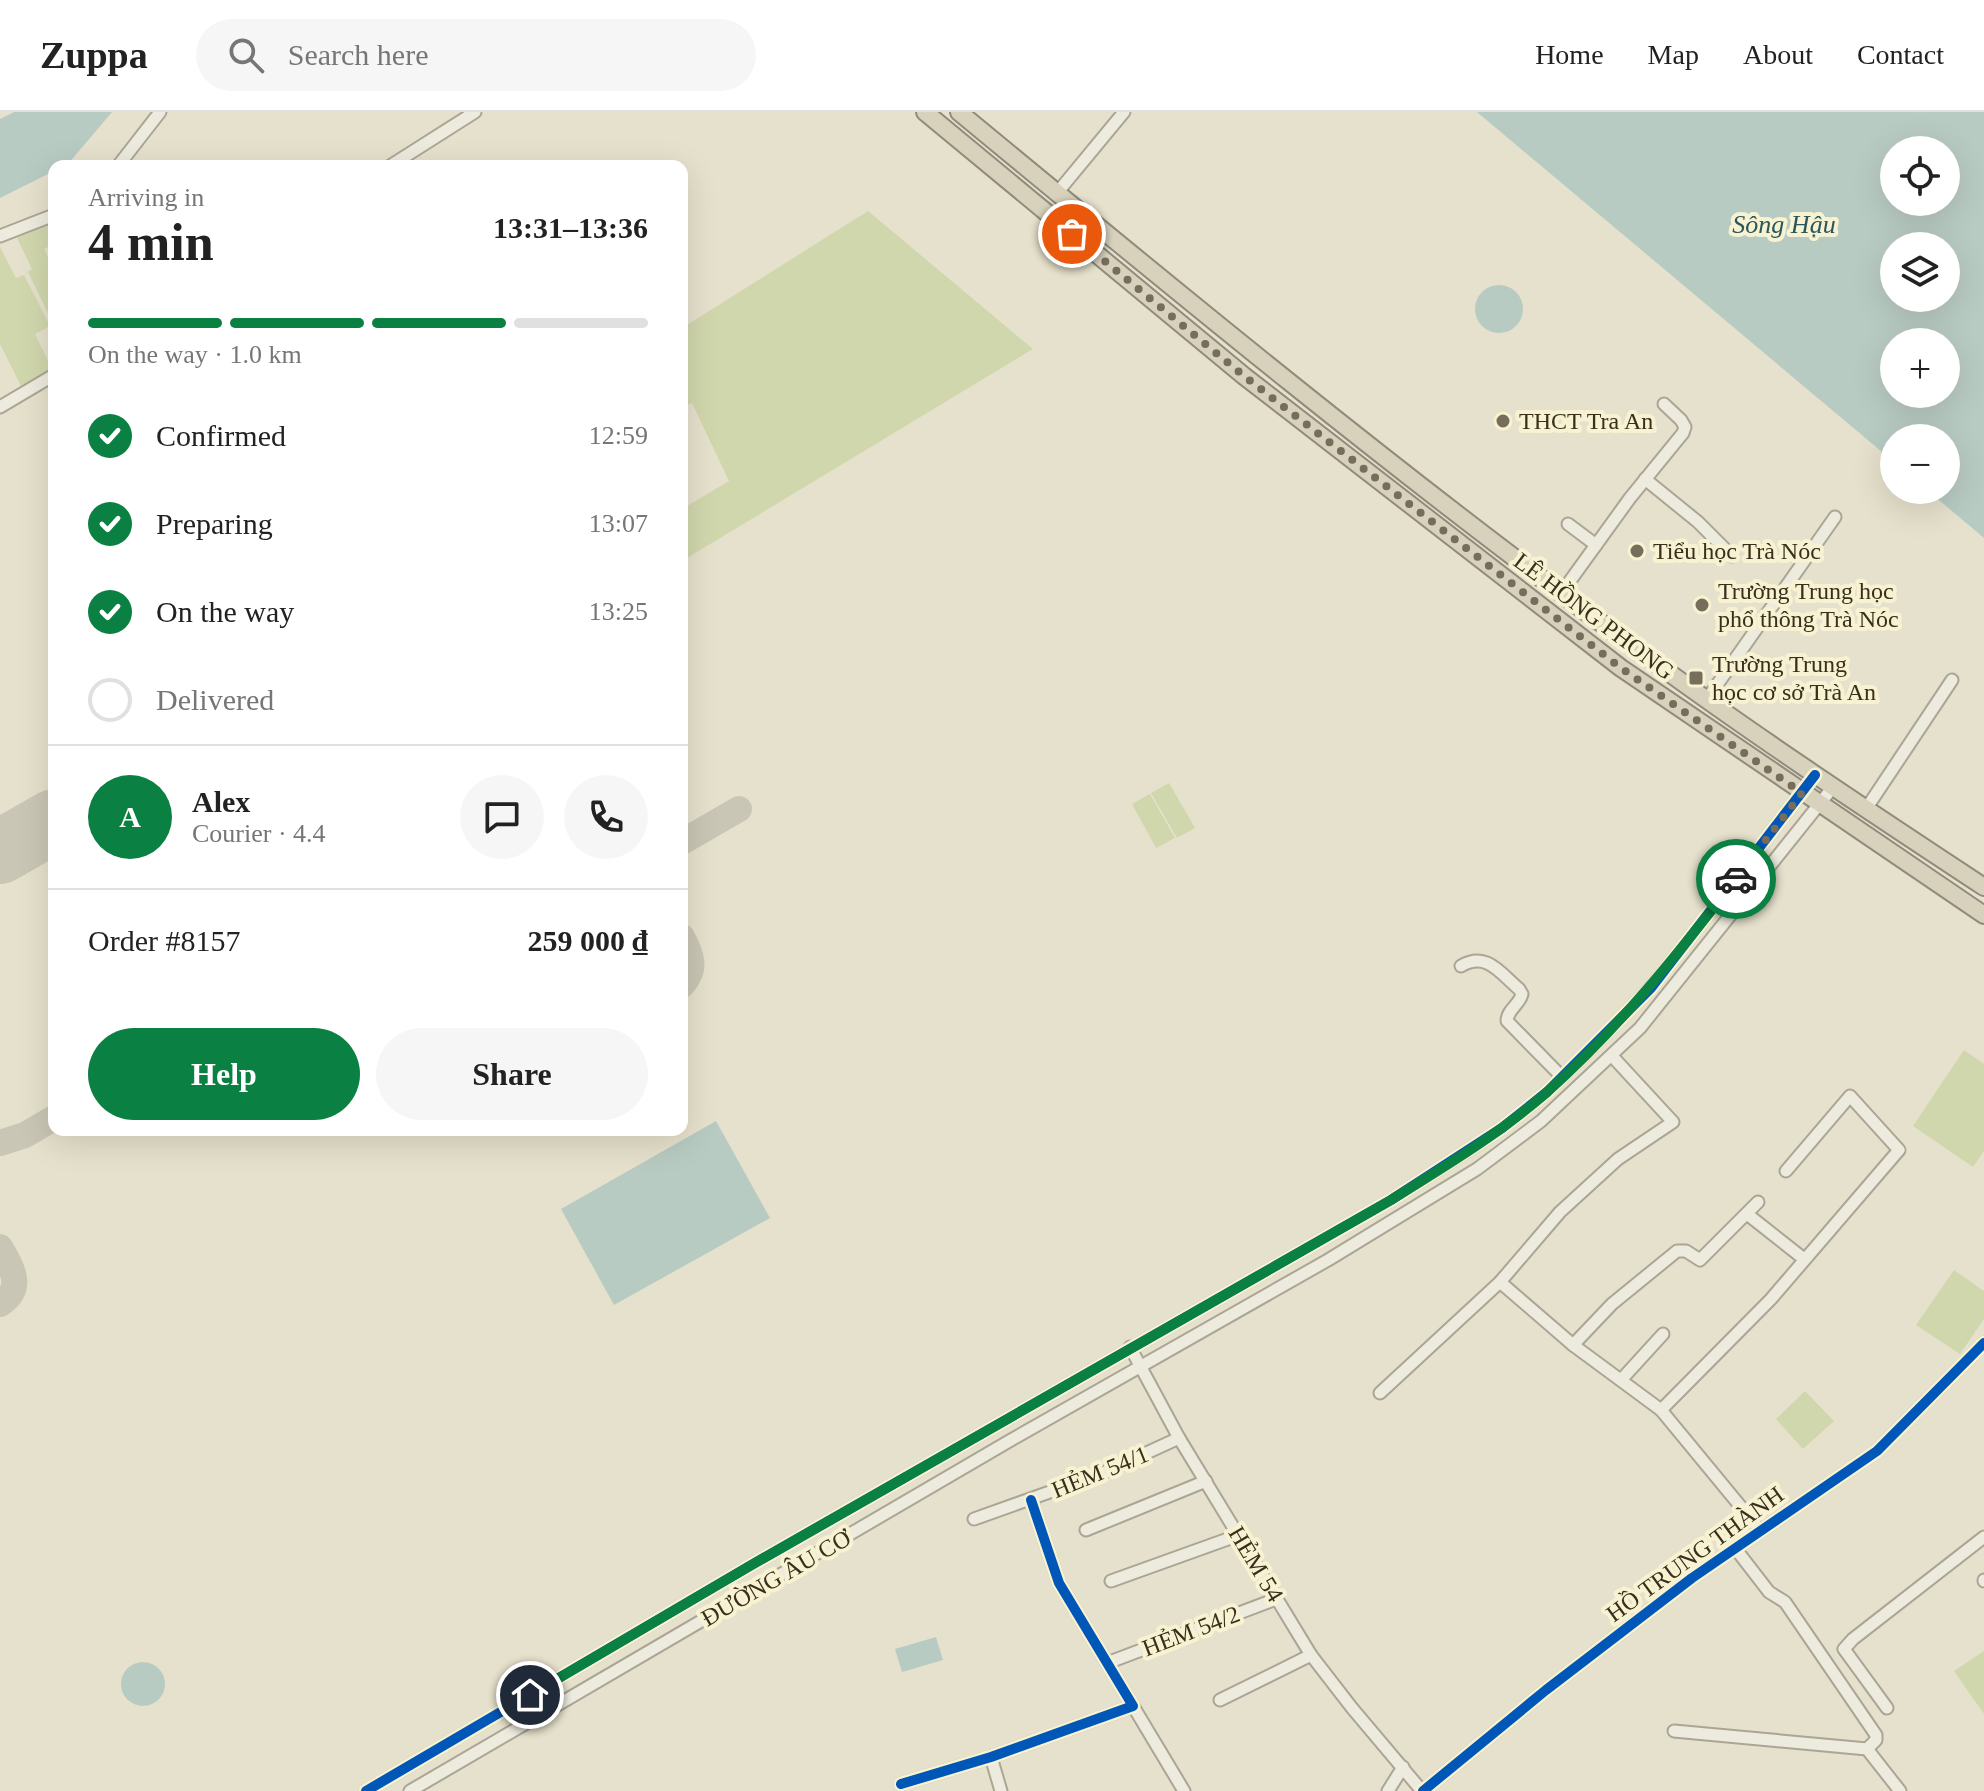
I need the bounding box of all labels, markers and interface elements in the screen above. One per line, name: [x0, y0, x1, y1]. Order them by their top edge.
search box: [196, 19, 756, 91]
icon: search: [224, 33, 268, 77]
text: Zuppa: [40, 34, 148, 76]
text: Search here: [288, 38, 429, 71]
text: Home: [1535, 39, 1604, 70]
text: Map: [1648, 39, 1699, 70]
text: About: [1743, 39, 1813, 70]
text: Contact: [1857, 39, 1944, 70]
map controls: [1880, 136, 1960, 504]
button: locate: [1880, 136, 1960, 216]
text: Arriving in: [88, 183, 204, 212]
pin: [1038, 200, 1106, 268]
water label: Sông Hậu: [1732, 210, 1836, 239]
text: 13:31–13:36: [493, 211, 648, 244]
icon: bag: [1050, 212, 1094, 256]
text: 4 min: [88, 214, 214, 271]
button: layers: [1880, 232, 1960, 312]
button: +: [1880, 328, 1960, 408]
text: On the way · 1.0 km: [88, 340, 302, 369]
place label: THCT Tra An: [1519, 408, 1653, 434]
marker: THCT Tra An: [1494, 412, 1512, 430]
icon: check: [88, 414, 132, 458]
text: Confirmed: [156, 419, 286, 452]
text: 12:59: [589, 421, 648, 450]
button: −: [1880, 424, 1960, 504]
icon: check: [88, 502, 132, 546]
text: Preparing: [156, 507, 273, 540]
text: 13:07: [589, 509, 648, 538]
place label: Tiểu học Trà Nóc: [1653, 538, 1821, 564]
marker: Tiểu học Trà Nóc: [1628, 542, 1646, 560]
street label: LÊ HỒNG PHONG: [1509, 547, 1679, 685]
place label: Trường Trung học phổ thông Trà Nóc: [1718, 578, 1899, 632]
icon: check: [88, 590, 132, 634]
text: On the way: [156, 595, 294, 628]
marker: Trường Trung học phổ thông Trà Nóc: [1693, 596, 1711, 614]
text: 13:25: [589, 597, 648, 626]
place label: Trường Trung học cơ sở Trà An: [1712, 651, 1876, 705]
marker: Trường Trung học cơ sở Trà An: [1687, 669, 1705, 687]
text: Delivered: [156, 683, 274, 716]
button: chat: [460, 775, 544, 859]
button: phone: [564, 775, 648, 859]
text: Alex: [192, 785, 250, 818]
text: A: [119, 800, 141, 833]
text: Courier · 4.4: [192, 819, 326, 848]
courier: [1696, 839, 1776, 919]
icon: car: [1714, 857, 1758, 901]
text: Order #8157: [88, 924, 240, 957]
text: 259 000 ₫: [528, 924, 648, 957]
button: Help: [88, 1028, 360, 1120]
button: Share: [376, 1028, 648, 1120]
street label: HẺM 54/1: [1048, 1441, 1152, 1503]
street label: HỒ TRUNG THÀNH: [1601, 1481, 1789, 1627]
street label: HẺM 54: [1223, 1522, 1289, 1606]
street label: ĐƯỜNG ÂU CƠ: [697, 1524, 857, 1631]
street label: HẺM 54/2: [1139, 1601, 1243, 1661]
pin: [496, 1661, 564, 1729]
icon: home: [508, 1673, 552, 1717]

